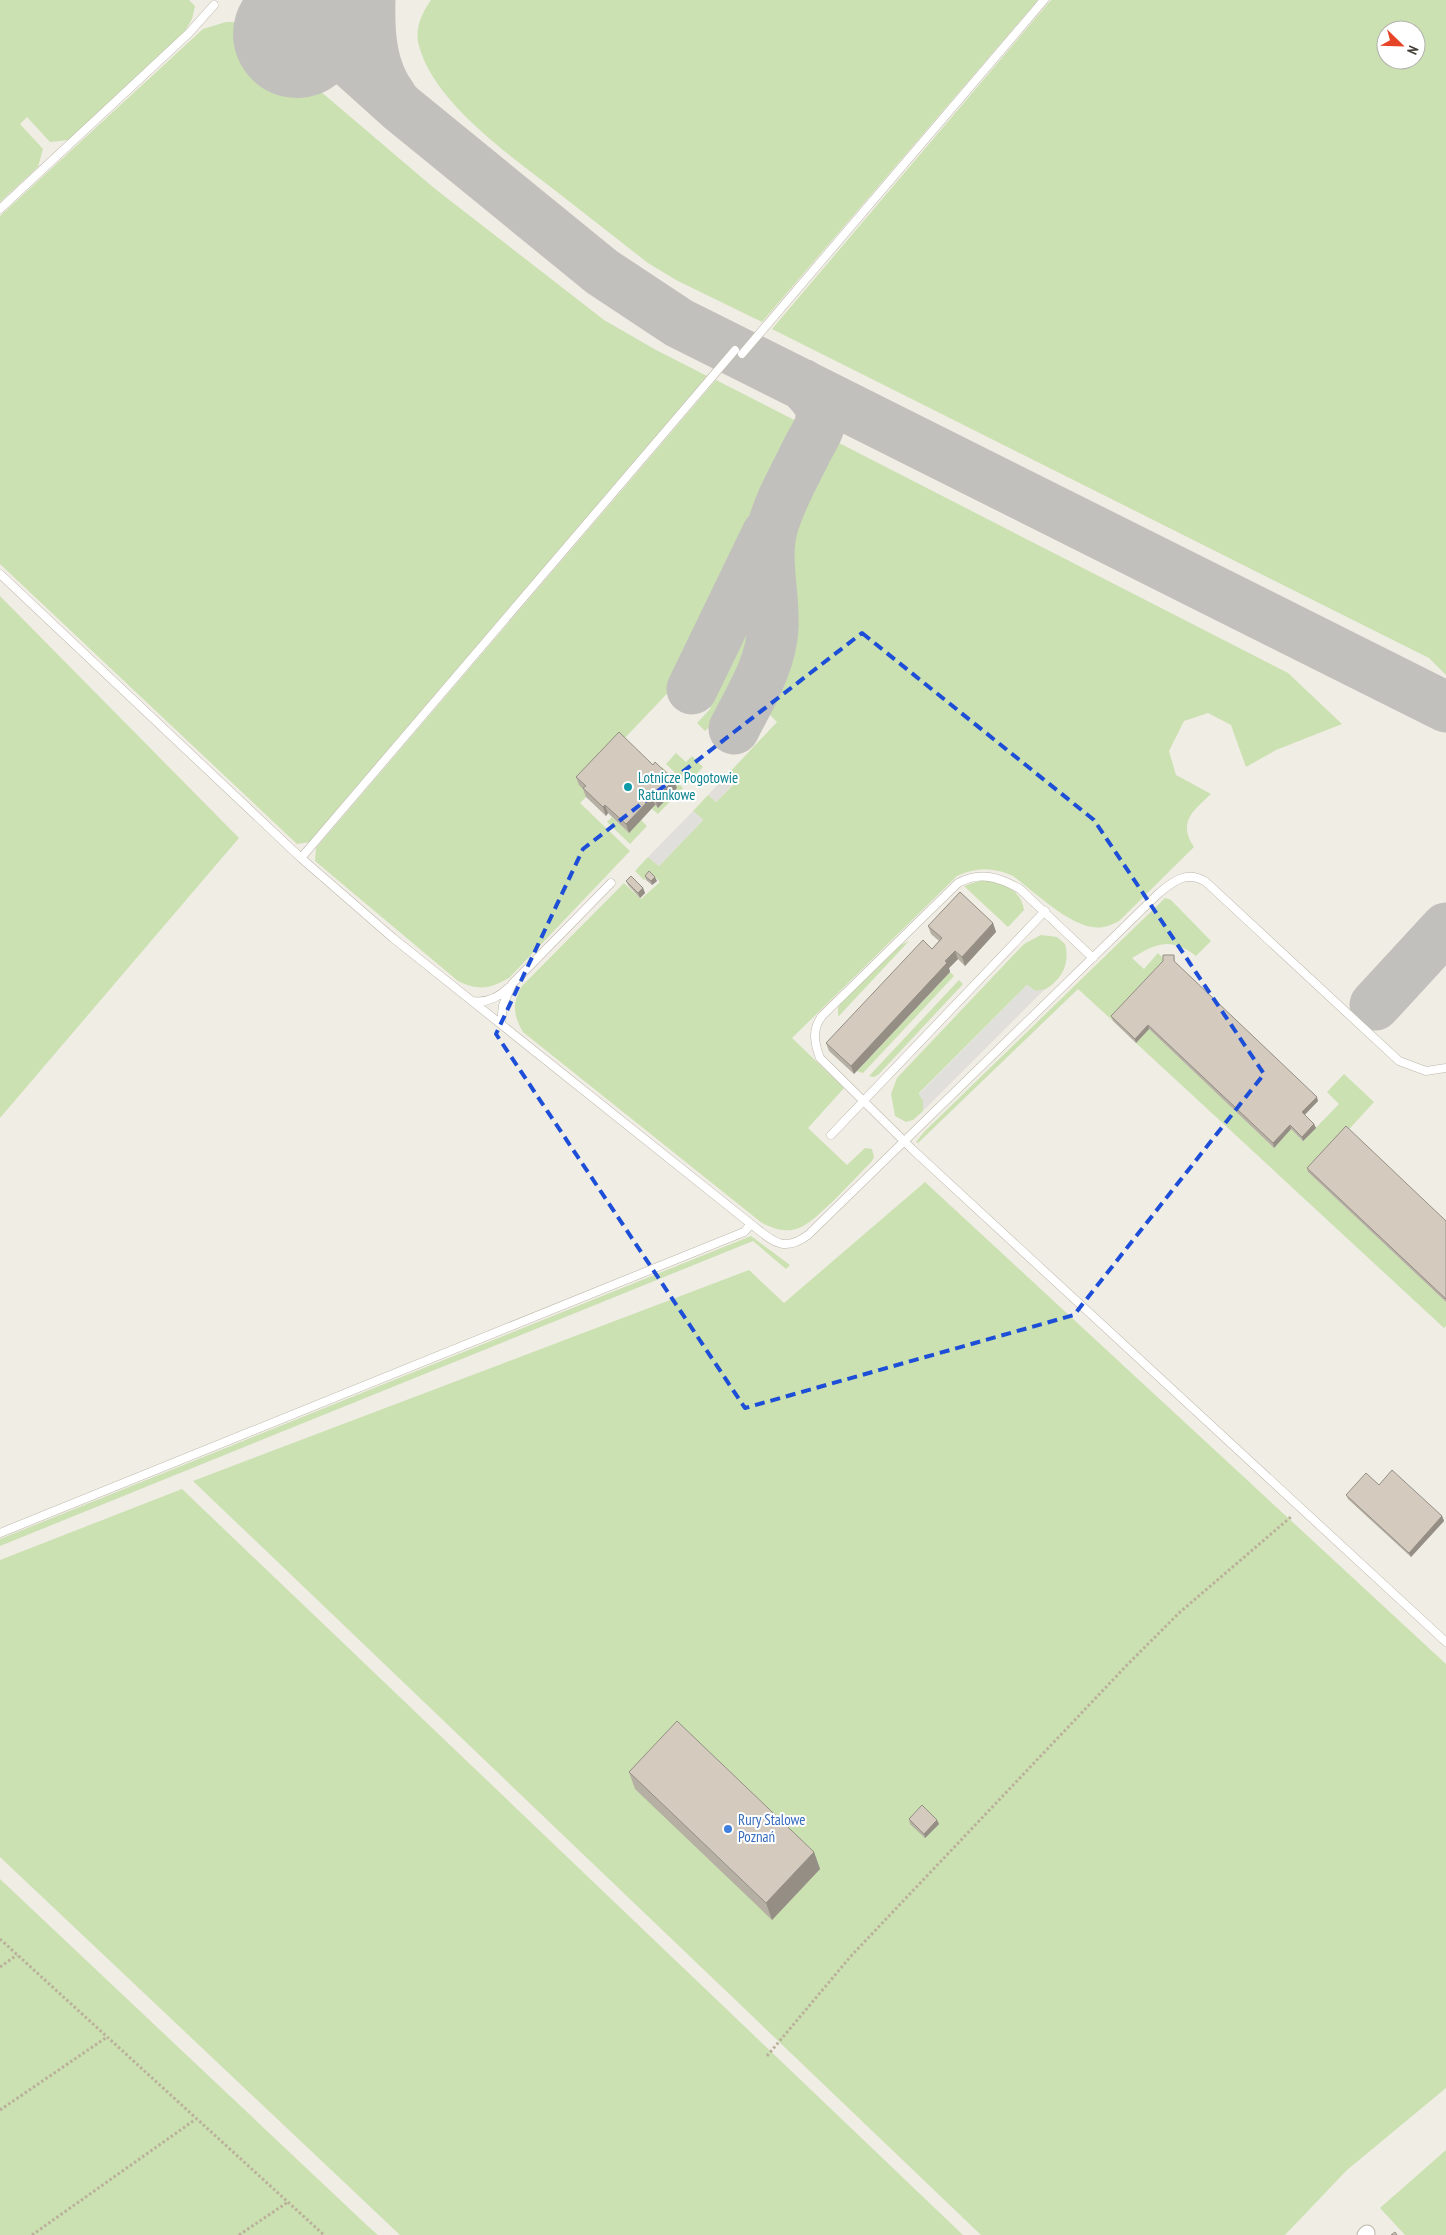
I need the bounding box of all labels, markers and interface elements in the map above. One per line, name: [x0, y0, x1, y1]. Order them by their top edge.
north arrow: [1376, 20, 1426, 70]
text: N: [1403, 43, 1423, 57]
place label: Lotnicze Pogotowie Ratunkowe: [638, 768, 738, 804]
marker: Lotnicze Pogotowie Ratunkowe: [622, 781, 634, 793]
place label: Rury Stalowe Poznań: [738, 1810, 806, 1846]
marker: Rury Stalowe Poznań: [722, 1823, 734, 1835]

